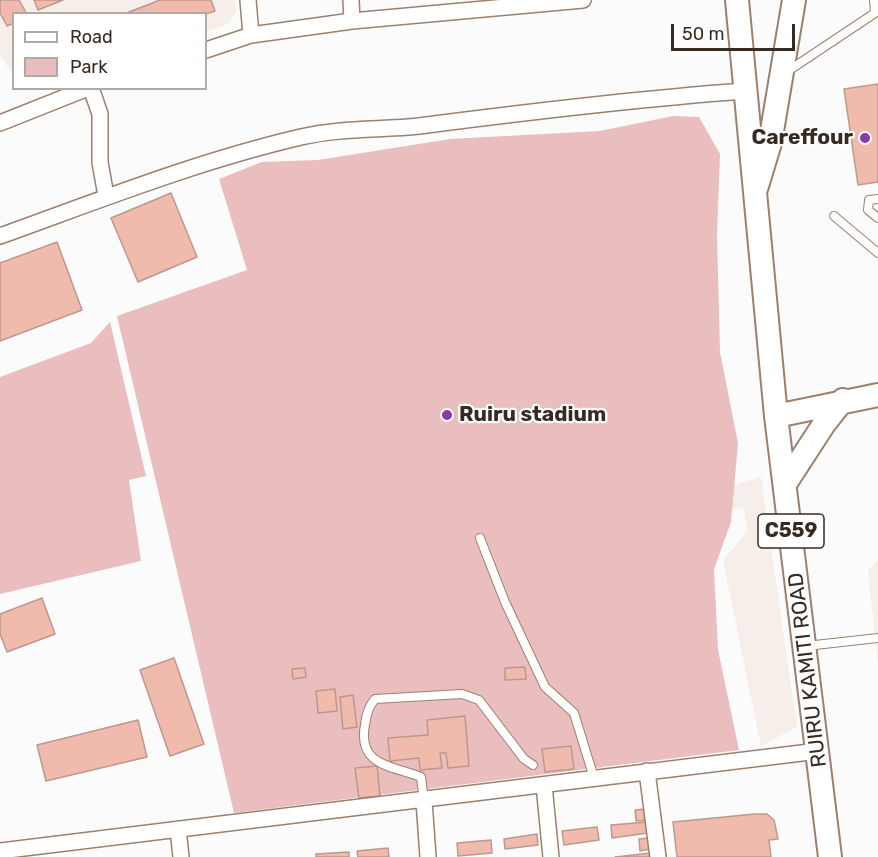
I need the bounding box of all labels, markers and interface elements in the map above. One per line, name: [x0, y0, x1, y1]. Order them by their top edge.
legend: [12, 12, 207, 90]
scale bar: [674, 12, 798, 50]
text: 50 m: [682, 23, 725, 45]
text: Road: [70, 26, 113, 48]
text: Park: [70, 56, 107, 78]
place label: Careffour: [751, 125, 853, 151]
marker: Careffour: [858, 131, 872, 145]
place label: Ruiru stadium: [459, 402, 606, 428]
marker: Ruiru stadium: [440, 408, 454, 422]
road number: C559: [758, 514, 824, 548]
street label: RUIRU KAMITI ROAD: [784, 571, 832, 769]

